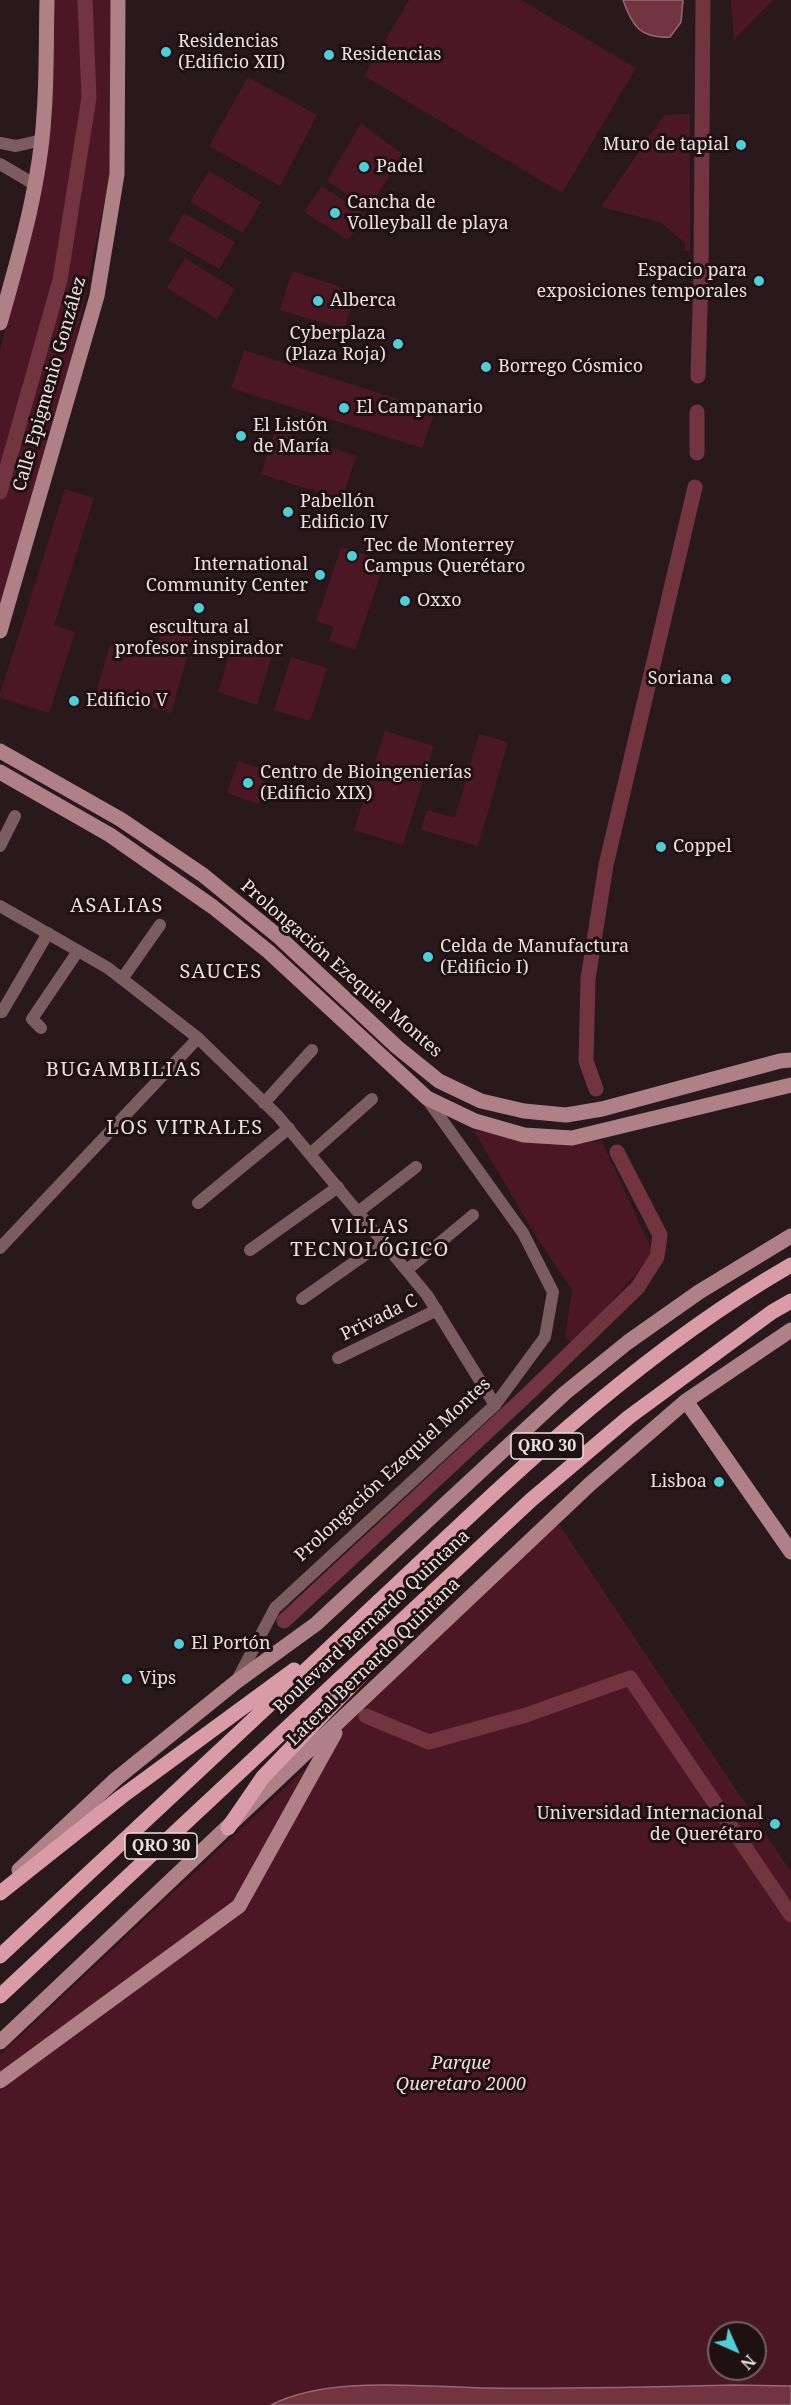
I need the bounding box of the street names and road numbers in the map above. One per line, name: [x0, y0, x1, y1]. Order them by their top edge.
street label: Calle Epigmenio González: [9, 274, 91, 494]
street label: Prolongación Ezequiel Montes: [236, 876, 446, 1062]
street label: Privada C: [337, 1290, 421, 1346]
street label: Prolongación Ezequiel Montes: [291, 1374, 495, 1566]
road number: QRO 30: [511, 1433, 583, 1459]
street label: Boulevard Bernardo Quintana: [270, 1525, 474, 1719]
street label: Lateral Bernardo Quintana: [283, 1574, 465, 1750]
road number: QRO 30: [125, 1833, 197, 1859]

